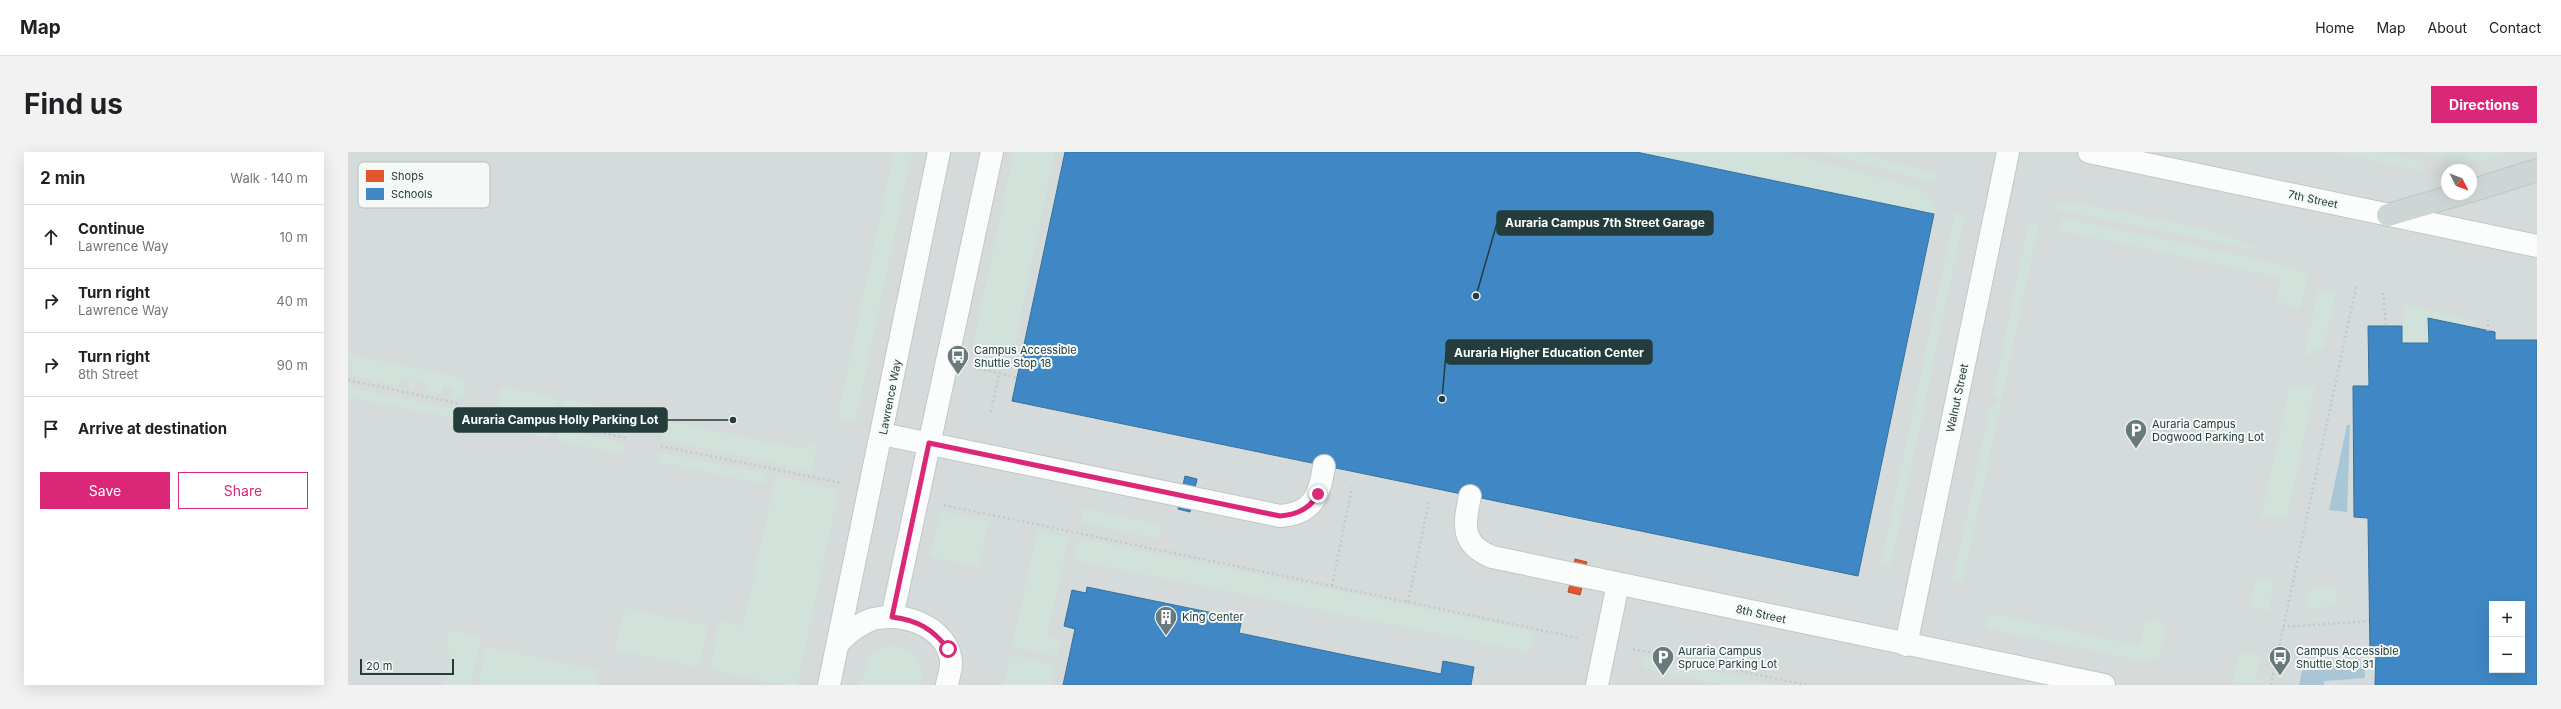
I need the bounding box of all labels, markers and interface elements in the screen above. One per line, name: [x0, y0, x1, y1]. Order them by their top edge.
text: Map: [20, 16, 61, 39]
text: Home: [2315, 19, 2354, 36]
text: Map: [2376, 19, 2406, 36]
text: About: [2428, 19, 2467, 36]
text: Contact: [2489, 19, 2541, 36]
button: Directions: [2431, 86, 2537, 123]
text: Find us: [24, 87, 123, 121]
legend: [358, 162, 490, 208]
north arrow: [2441, 164, 2477, 200]
text: 2 min: [40, 168, 85, 188]
text: Shops: [391, 169, 424, 183]
text: Walk · 140 m: [230, 170, 308, 186]
text: Schools: [391, 187, 433, 201]
street label: 7th Street: [2287, 187, 2340, 211]
callout: Auraria Campus 7th Street Garage: [1497, 211, 1713, 235]
text: Auraria Campus 7th Street Garage: [1505, 215, 1705, 230]
text: Continue: [78, 219, 145, 238]
icon: ahead: [40, 226, 62, 248]
text: 10 m: [279, 229, 308, 245]
text: Lawrence Way: [78, 238, 168, 254]
text: Turn right: [78, 283, 150, 302]
icon: right: [40, 290, 62, 312]
text: 40 m: [276, 293, 308, 309]
text: Lawrence Way: [78, 302, 168, 318]
callout: Auraria Higher Education Center: [1446, 340, 1652, 364]
bus stop icon: Campus Accessible Shuttle Stop 18: [945, 343, 971, 376]
place label: Campus Accessible Shuttle Stop 18: [974, 343, 1077, 370]
text: Auraria Higher Education Center: [1454, 345, 1644, 360]
text: Turn right: [78, 347, 150, 366]
icon: right: [40, 354, 62, 376]
text: 90 m: [277, 357, 308, 373]
street label: Lawrence Way: [876, 358, 904, 436]
street label: Walnut Street: [1943, 362, 1971, 434]
text: 8th Street: [78, 366, 138, 382]
callout: Auraria Campus Holly Parking Lot: [454, 408, 667, 432]
text: Auraria Campus Holly Parking Lot: [462, 412, 659, 427]
parking icon: Auraria Campus Dogwood Parking Lot: [2123, 417, 2149, 450]
place label: Auraria Campus Dogwood Parking Lot: [2152, 417, 2264, 444]
icon: arrive: [40, 418, 62, 440]
text: Arrive at destination: [78, 419, 227, 438]
button: Save: [40, 472, 170, 509]
button: Share: [178, 472, 308, 509]
route end: [1309, 485, 1327, 503]
map controls: [2489, 601, 2525, 673]
button: +: [2489, 601, 2525, 637]
street label: 8th Street: [1735, 602, 1788, 626]
building icon: King Center: [1153, 604, 1179, 637]
place label: King Center: [1182, 610, 1244, 624]
button: −: [2489, 637, 2525, 673]
route start: [939, 640, 957, 658]
parking icon: Auraria Campus Spruce Parking Lot: [1650, 644, 1676, 677]
place label: Auraria Campus Spruce Parking Lot: [1678, 644, 1778, 671]
bus stop icon: Campus Accessible Shuttle Stop 31: [2267, 644, 2293, 677]
place label: Campus Accessible Shuttle Stop 31: [2296, 644, 2399, 671]
scale bar: [360, 657, 454, 676]
text: 20 m: [366, 659, 392, 673]

